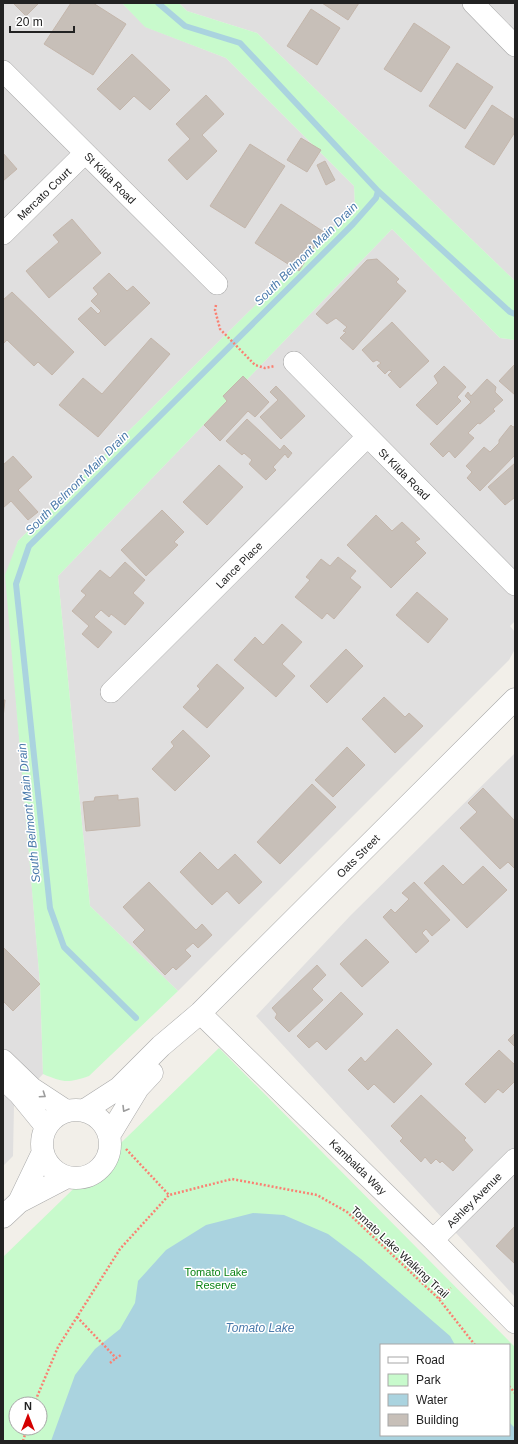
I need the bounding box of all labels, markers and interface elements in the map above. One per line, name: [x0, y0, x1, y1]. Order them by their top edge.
scale bar: [10, 8, 74, 34]
text: 20 m: [16, 15, 43, 29]
street label: St Kilda Road: [82, 150, 138, 206]
street label: Mercato Court: [15, 165, 73, 223]
water label: South Belmont Main Drain: [252, 199, 361, 308]
water label: South Belmont Main Drain: [23, 428, 132, 537]
street label: St Kilda Road: [376, 446, 432, 502]
street label: Lance Place: [213, 539, 265, 591]
water label: South Belmont Main Drain: [15, 742, 43, 883]
street label: Oats Street: [334, 832, 382, 880]
one-way arrow: [38, 1090, 45, 1097]
one-way arrow: [122, 1105, 130, 1112]
street label: Kambalda Way: [327, 1137, 389, 1197]
street label: Ashley Avenue: [444, 1170, 504, 1230]
street label: Tomato Lake Walking Trail: [349, 1204, 451, 1300]
park label: Tomato Lake Reserve: [185, 1266, 247, 1291]
water label: Tomato Lake: [226, 1321, 295, 1335]
legend: [380, 1344, 510, 1436]
text: Road: [416, 1353, 445, 1367]
text: Park: [416, 1373, 442, 1387]
text: Water: [416, 1393, 448, 1407]
north arrow: [8, 1396, 48, 1436]
text: N: [24, 1400, 32, 1412]
text: Building: [416, 1413, 459, 1427]

